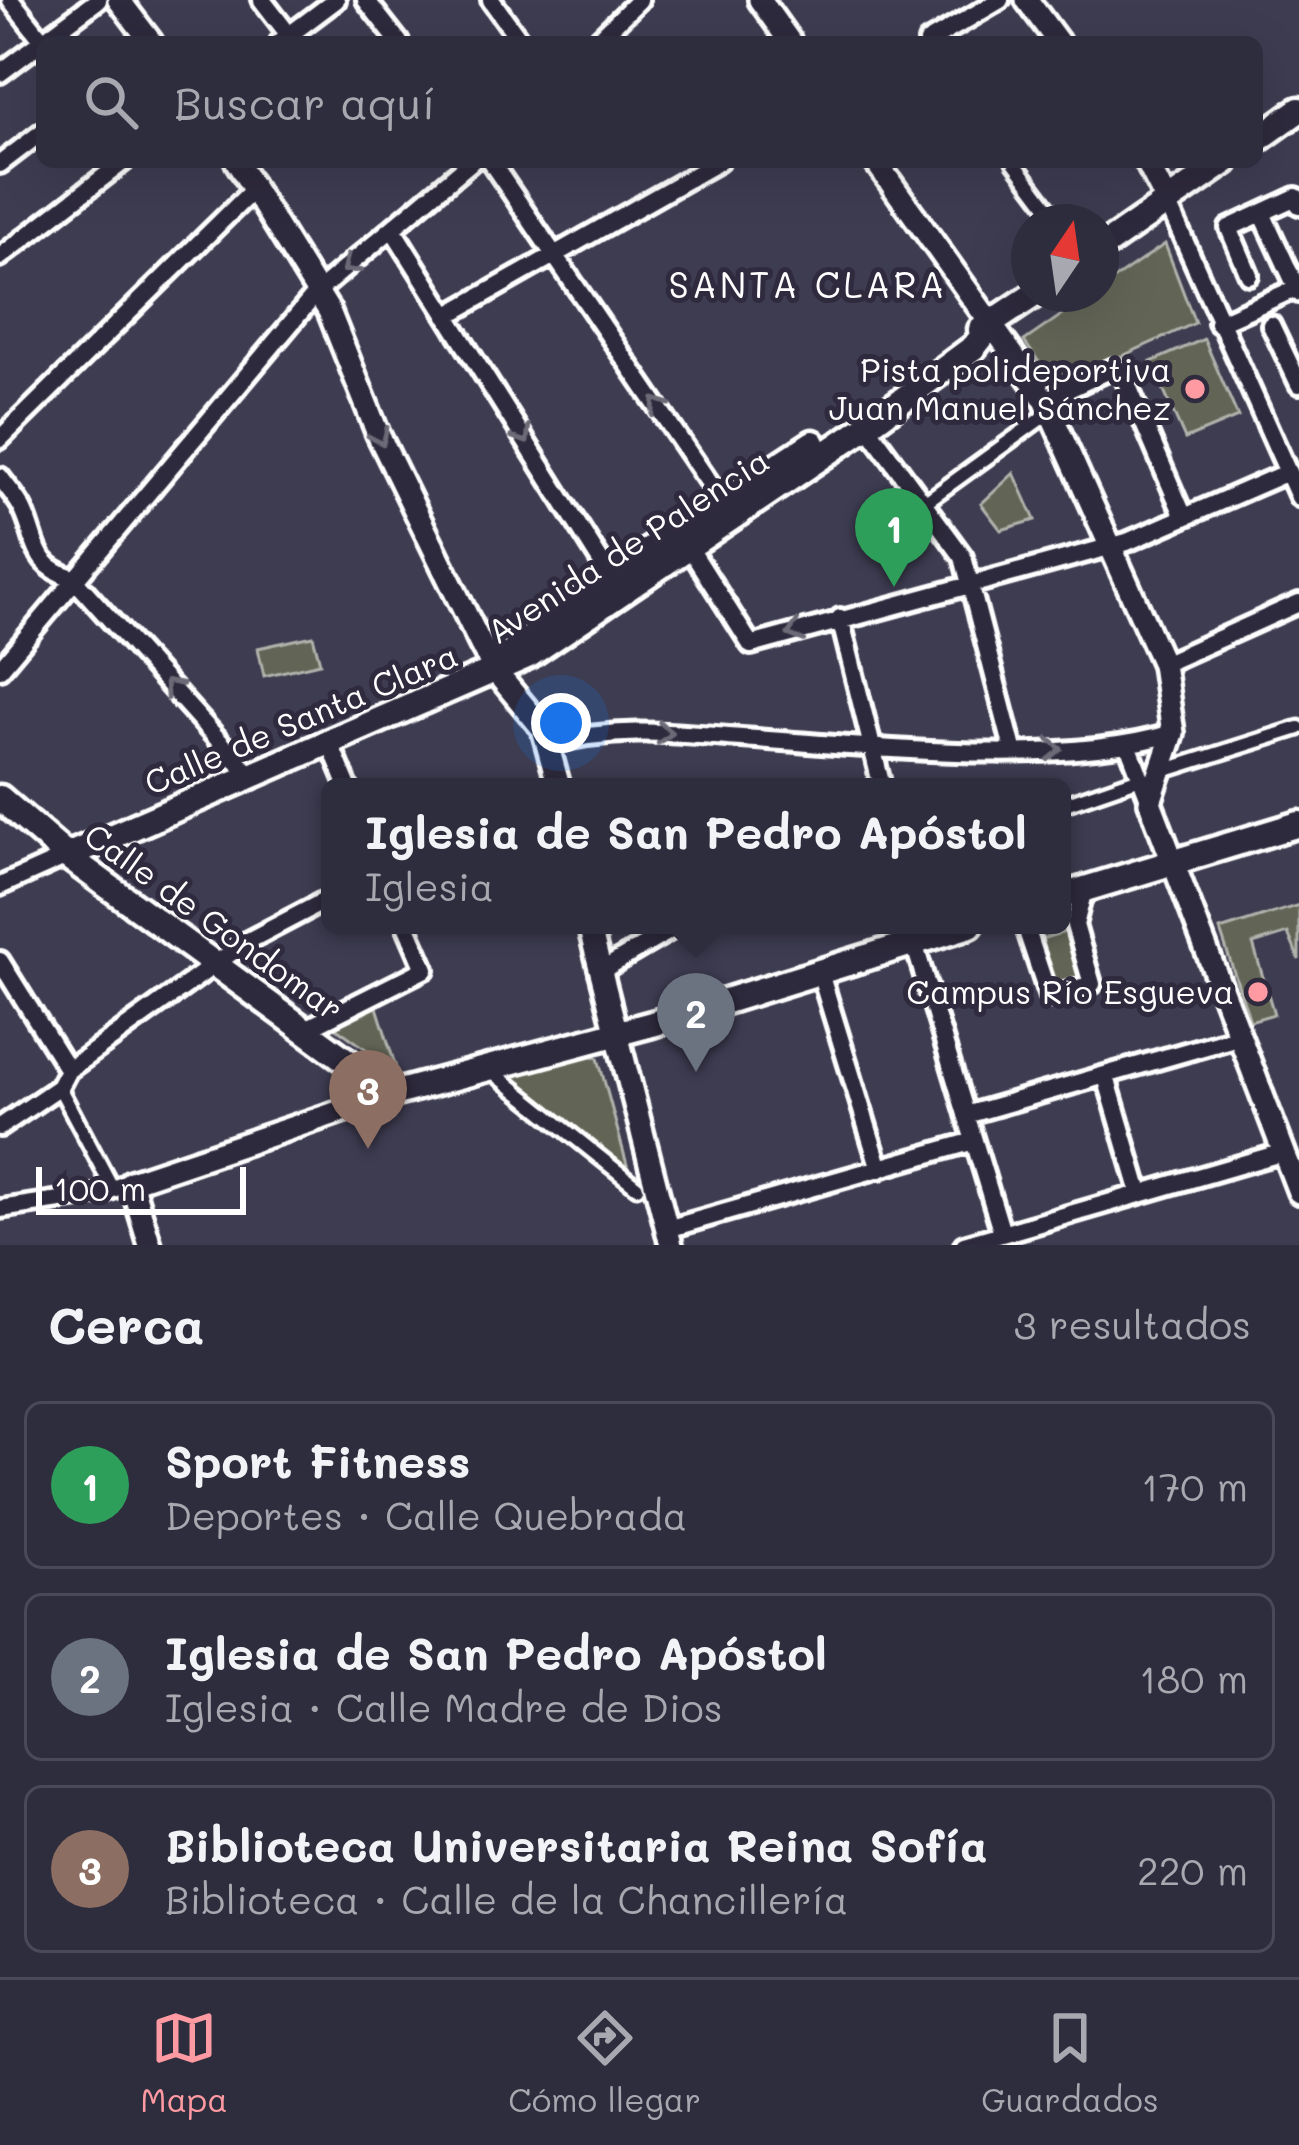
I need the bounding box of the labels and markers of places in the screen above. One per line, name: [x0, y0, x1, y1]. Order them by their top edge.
place label: Pista polideportiva Juan Manuel Sánchez: [829, 347, 1171, 428]
marker: Pista polideportiva Juan Manuel Sánchez: [1182, 376, 1208, 402]
pin: 1: [855, 488, 933, 587]
place label: Campus Río Esgueva: [906, 969, 1234, 1012]
pin: 2: [657, 973, 735, 1072]
marker: Campus Río Esgueva: [1245, 979, 1271, 1005]
pin: 3: [329, 1050, 407, 1149]

